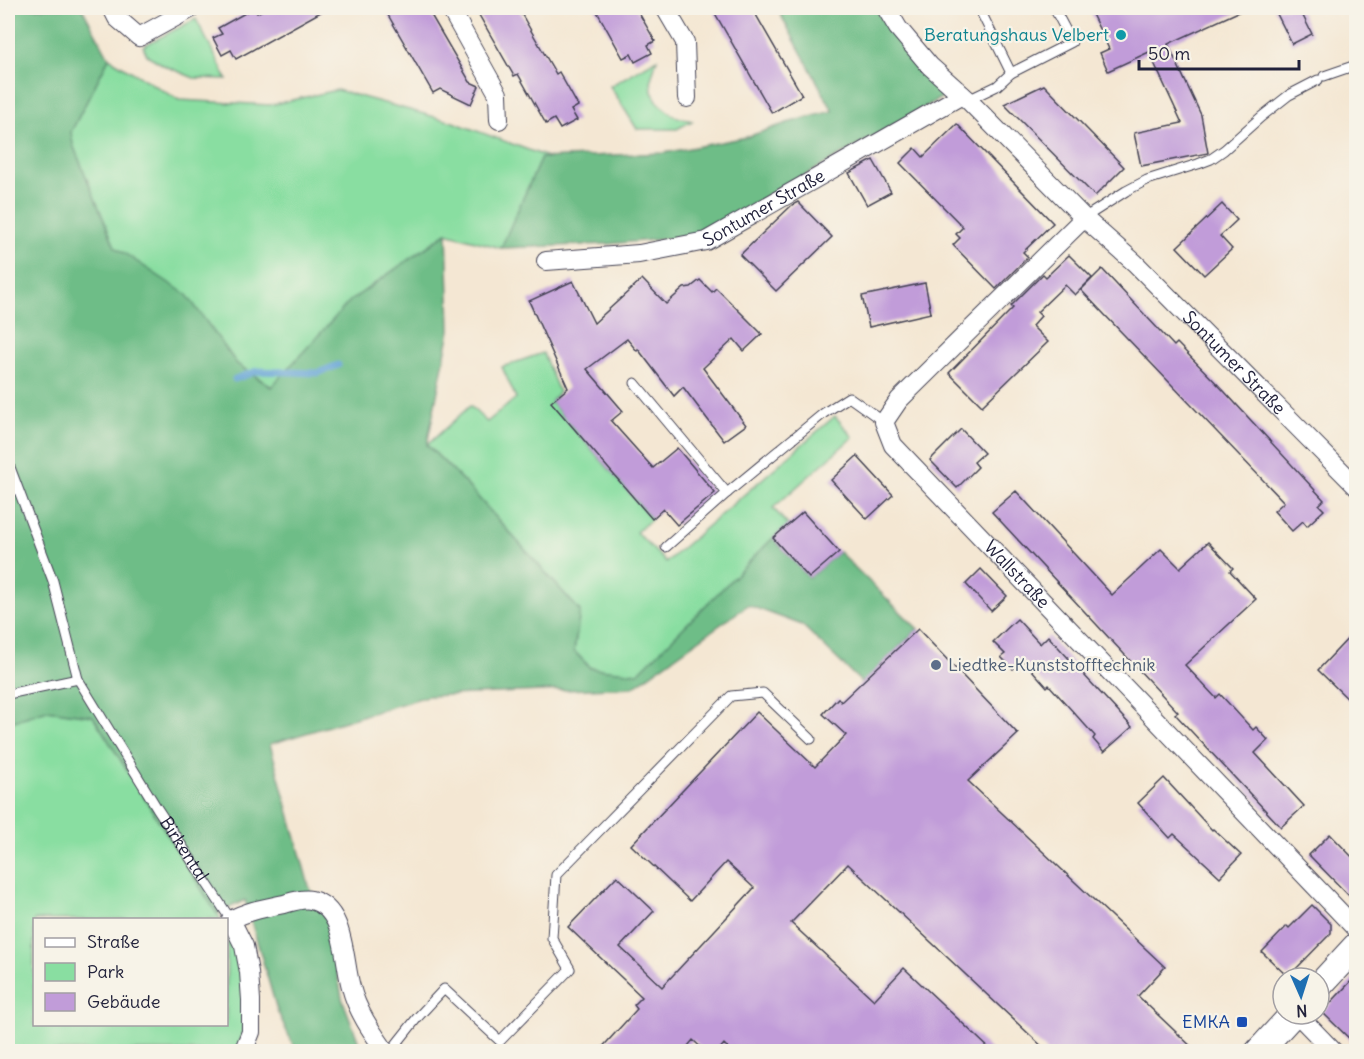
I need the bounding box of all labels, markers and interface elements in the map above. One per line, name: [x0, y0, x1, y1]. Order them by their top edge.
place label: Beratungshaus Velbert: [924, 23, 1109, 46]
marker: Beratungshaus Velbert: [1114, 28, 1128, 42]
scale bar: [1139, 33, 1300, 71]
text: 50 m: [1148, 42, 1190, 65]
street label: Sontumer Straße: [698, 164, 829, 252]
street label: Sontumer Straße: [1178, 306, 1291, 419]
street label: Wallstraße: [979, 535, 1055, 613]
place label: Liedtke-Kunststofftechnik: [948, 653, 1156, 676]
marker: Liedtke-Kunststofftechnik: [929, 658, 943, 672]
street label: Birkental: [155, 812, 214, 885]
legend: [33, 918, 228, 1026]
text: Straße: [87, 930, 140, 953]
text: Park: [87, 960, 124, 983]
north arrow: [1271, 966, 1331, 1026]
text: Gebäude: [87, 990, 160, 1013]
text: N: [1296, 1001, 1308, 1021]
place label: EMKA: [1182, 1010, 1230, 1033]
marker: EMKA: [1235, 1015, 1249, 1029]

